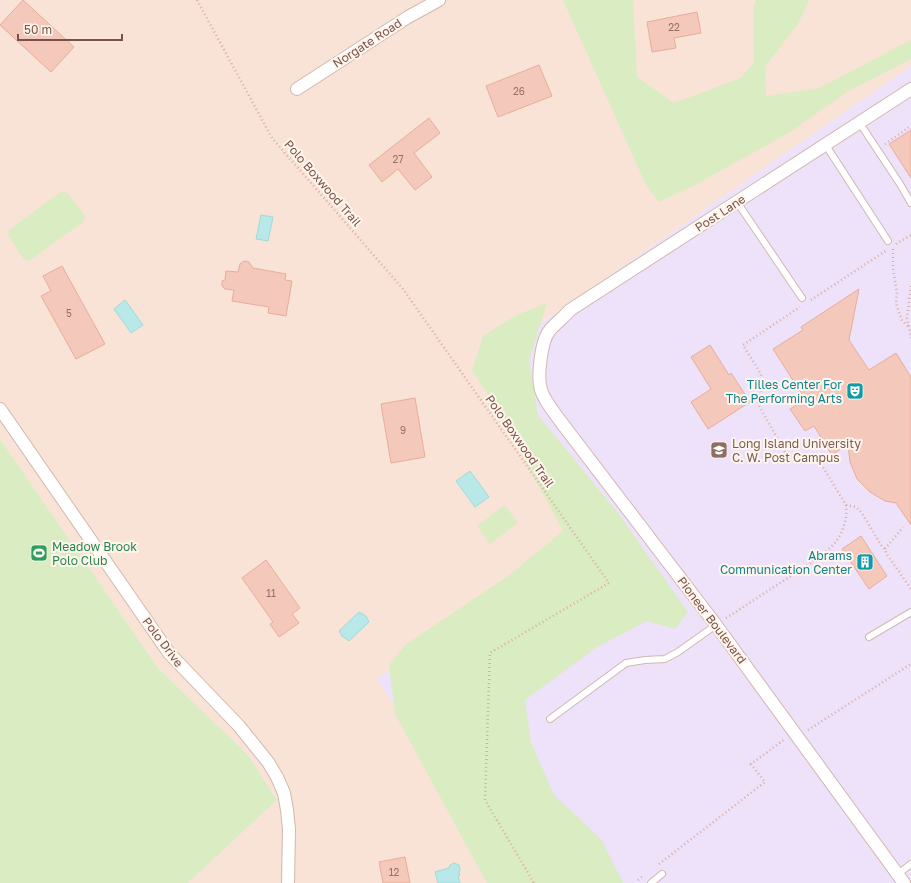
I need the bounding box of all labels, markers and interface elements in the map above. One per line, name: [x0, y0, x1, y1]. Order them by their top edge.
street label: Norgate Road: [330, 15, 404, 71]
scale bar: [18, 16, 122, 42]
house number: 22: [668, 21, 680, 33]
text: 50 m: [24, 22, 52, 37]
house number: 26: [513, 85, 525, 97]
street label: Polo Boxwood Trail: [281, 137, 365, 229]
house number: 27: [392, 153, 404, 165]
street label: Post Lane: [692, 191, 748, 235]
house number: 5: [66, 307, 72, 319]
place label: Tilles Center For The Performing Arts: [726, 377, 842, 406]
theatre icon: Tilles Center For The Performing Arts: [845, 381, 865, 401]
street label: Polo Boxwood Trail: [482, 392, 558, 490]
house number: 9: [400, 424, 406, 436]
place label: Long Island University C. W. Post Campus: [732, 436, 861, 465]
school or university icon: Long Island University C. W. Post Campus: [709, 440, 729, 460]
place label: Meadow Brook Polo Club: [52, 539, 137, 568]
sports icon: Meadow Brook Polo Club: [29, 543, 49, 563]
place label: Abrams Communication Center: [720, 548, 852, 577]
building icon: Abrams Communication Center: [855, 552, 875, 572]
street label: Pioneer Boulevard: [674, 573, 750, 667]
house number: 11: [266, 587, 276, 599]
street label: Polo Drive: [139, 614, 187, 670]
house number: 12: [389, 866, 400, 878]

